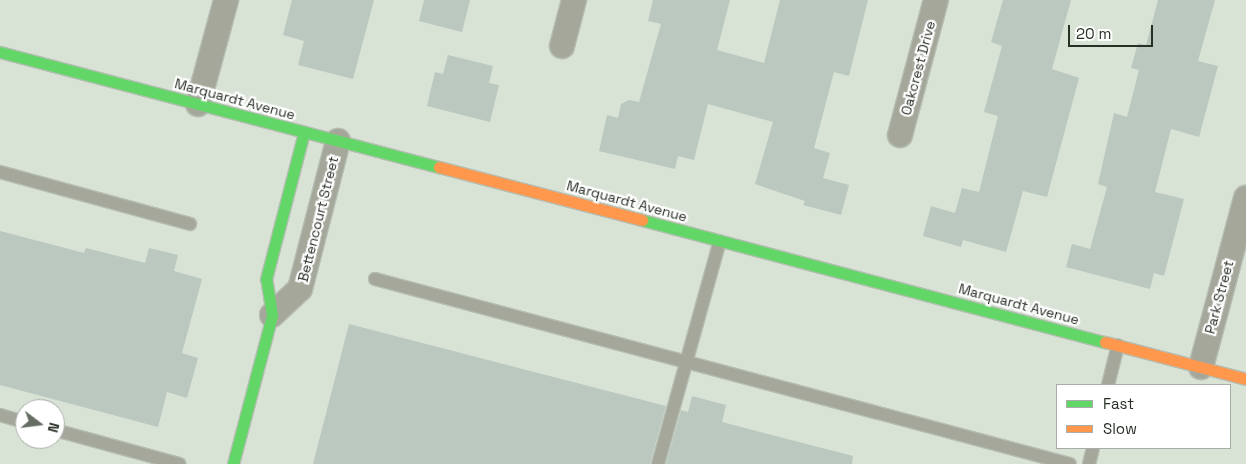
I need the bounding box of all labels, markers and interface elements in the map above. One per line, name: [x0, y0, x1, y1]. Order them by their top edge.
scale bar: [1071, 15, 1156, 47]
street label: Oakcrest Drive: [897, 19, 939, 117]
text: 20 m: [1076, 24, 1111, 43]
street label: Marquardt Avenue: [173, 75, 297, 123]
street label: Bettencourt Street: [294, 154, 342, 284]
street label: Marquardt Avenue: [565, 177, 689, 225]
street label: Park Street: [1201, 258, 1237, 336]
street label: Marquardt Avenue: [957, 280, 1081, 328]
legend: [1056, 384, 1231, 449]
text: Fast: [1103, 394, 1134, 413]
north arrow: [15, 399, 65, 449]
text: Slow: [1103, 419, 1137, 438]
text: N: [44, 421, 63, 434]

